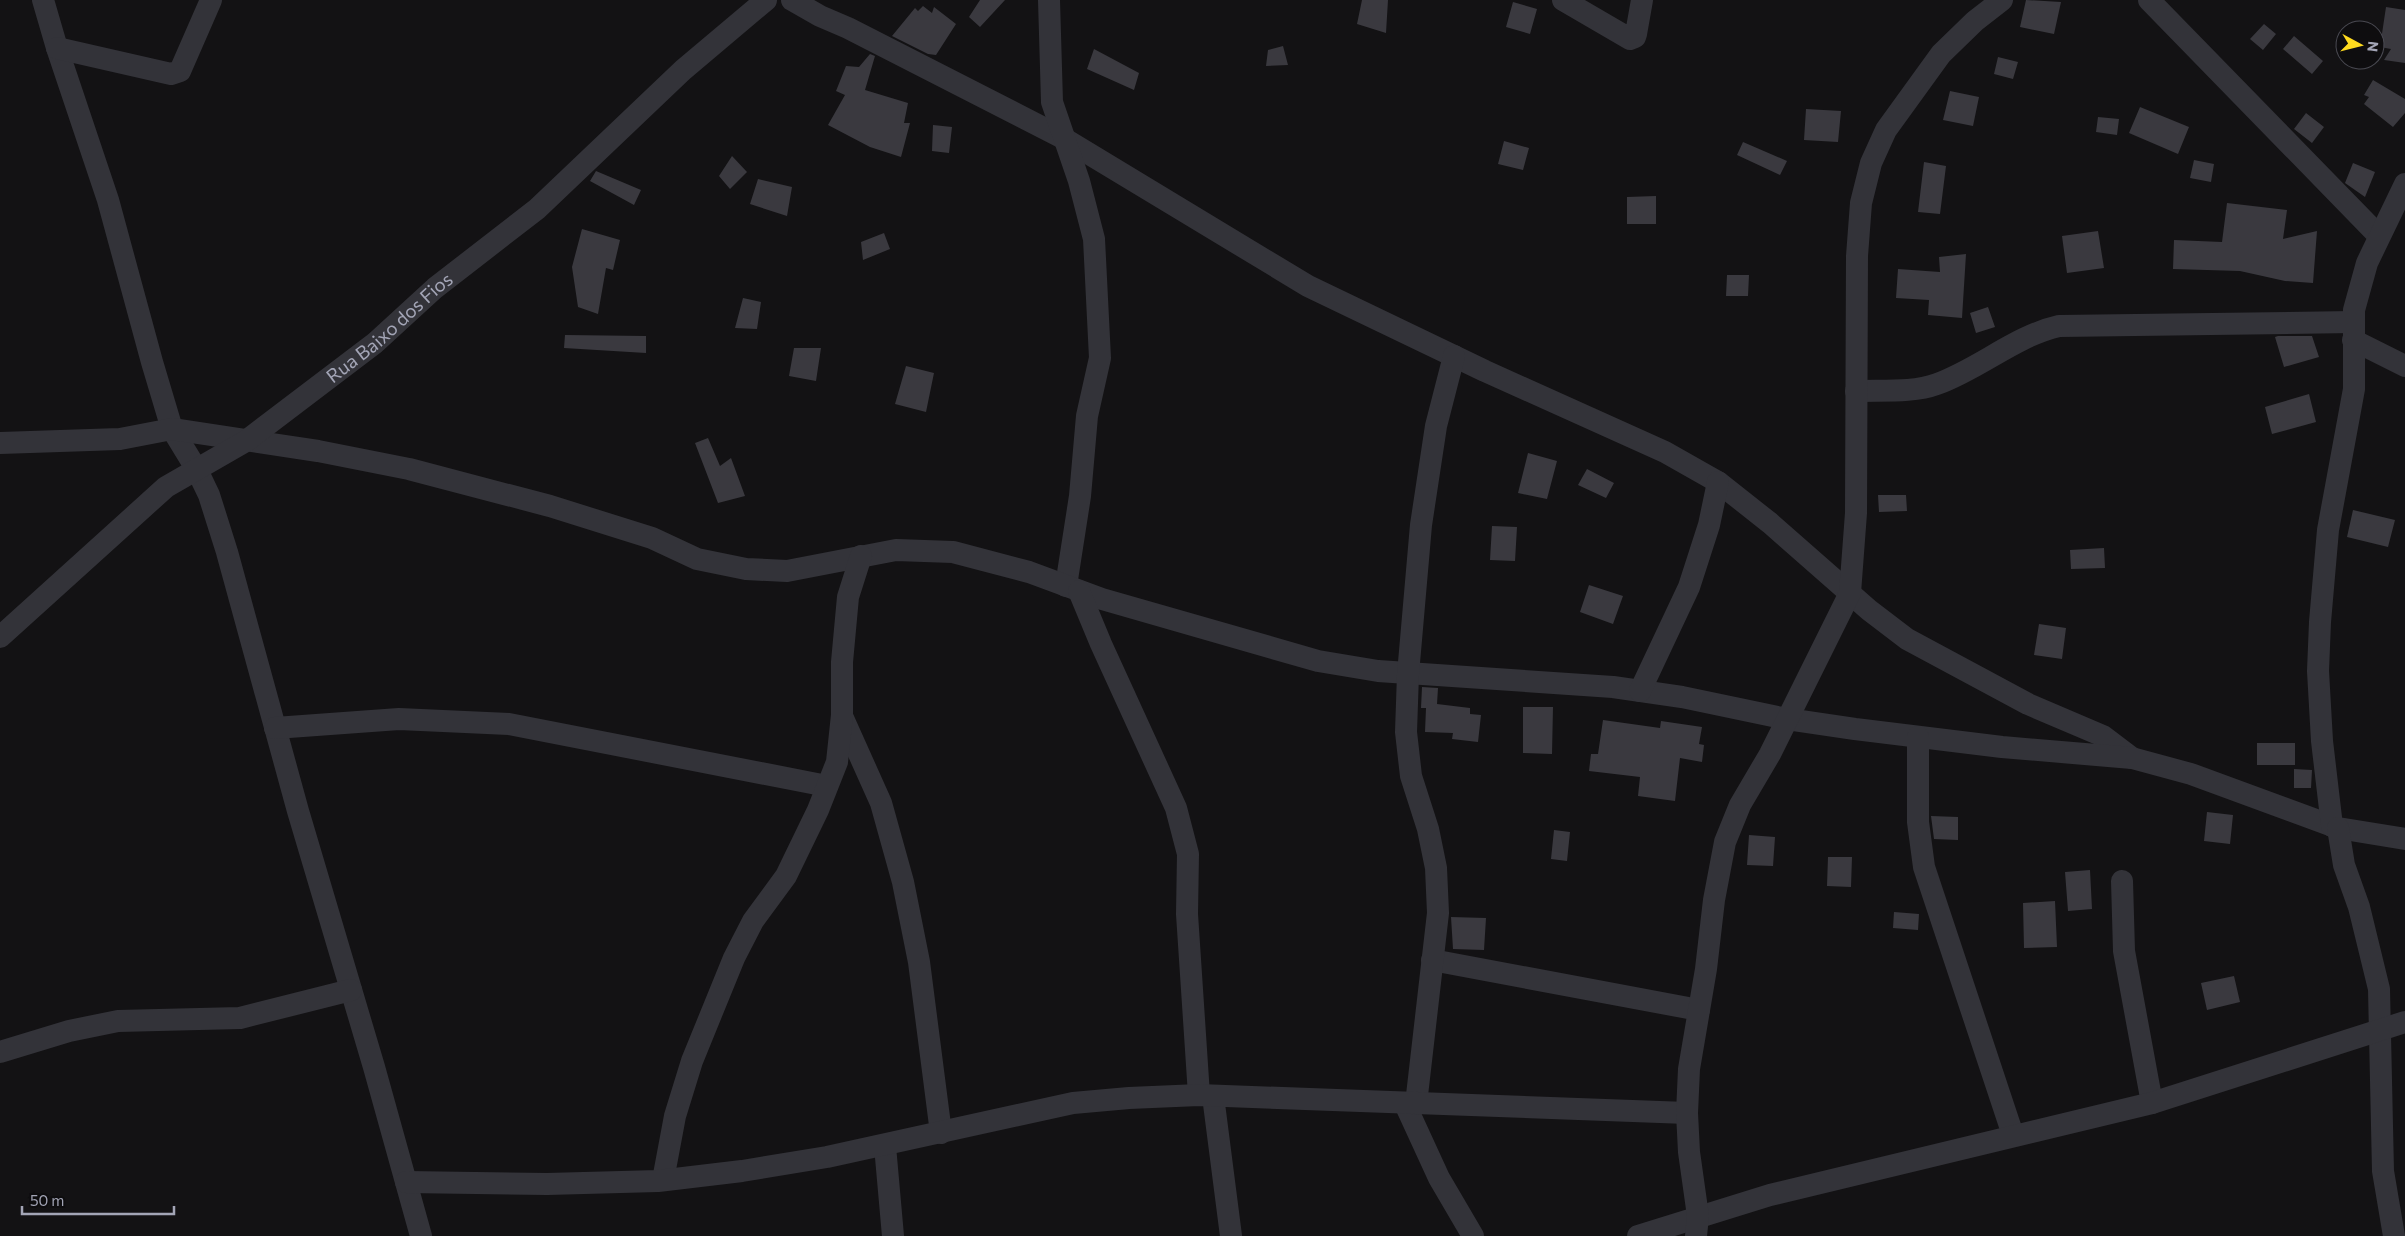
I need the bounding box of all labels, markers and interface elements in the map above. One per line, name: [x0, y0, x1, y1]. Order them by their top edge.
north arrow: [2335, 20, 2385, 70]
text: N: [2364, 40, 2382, 53]
street label: Rua Baixo dos Fios: [321, 267, 457, 387]
scale bar: [22, 1184, 175, 1216]
text: 50 m: [30, 1191, 64, 1209]

